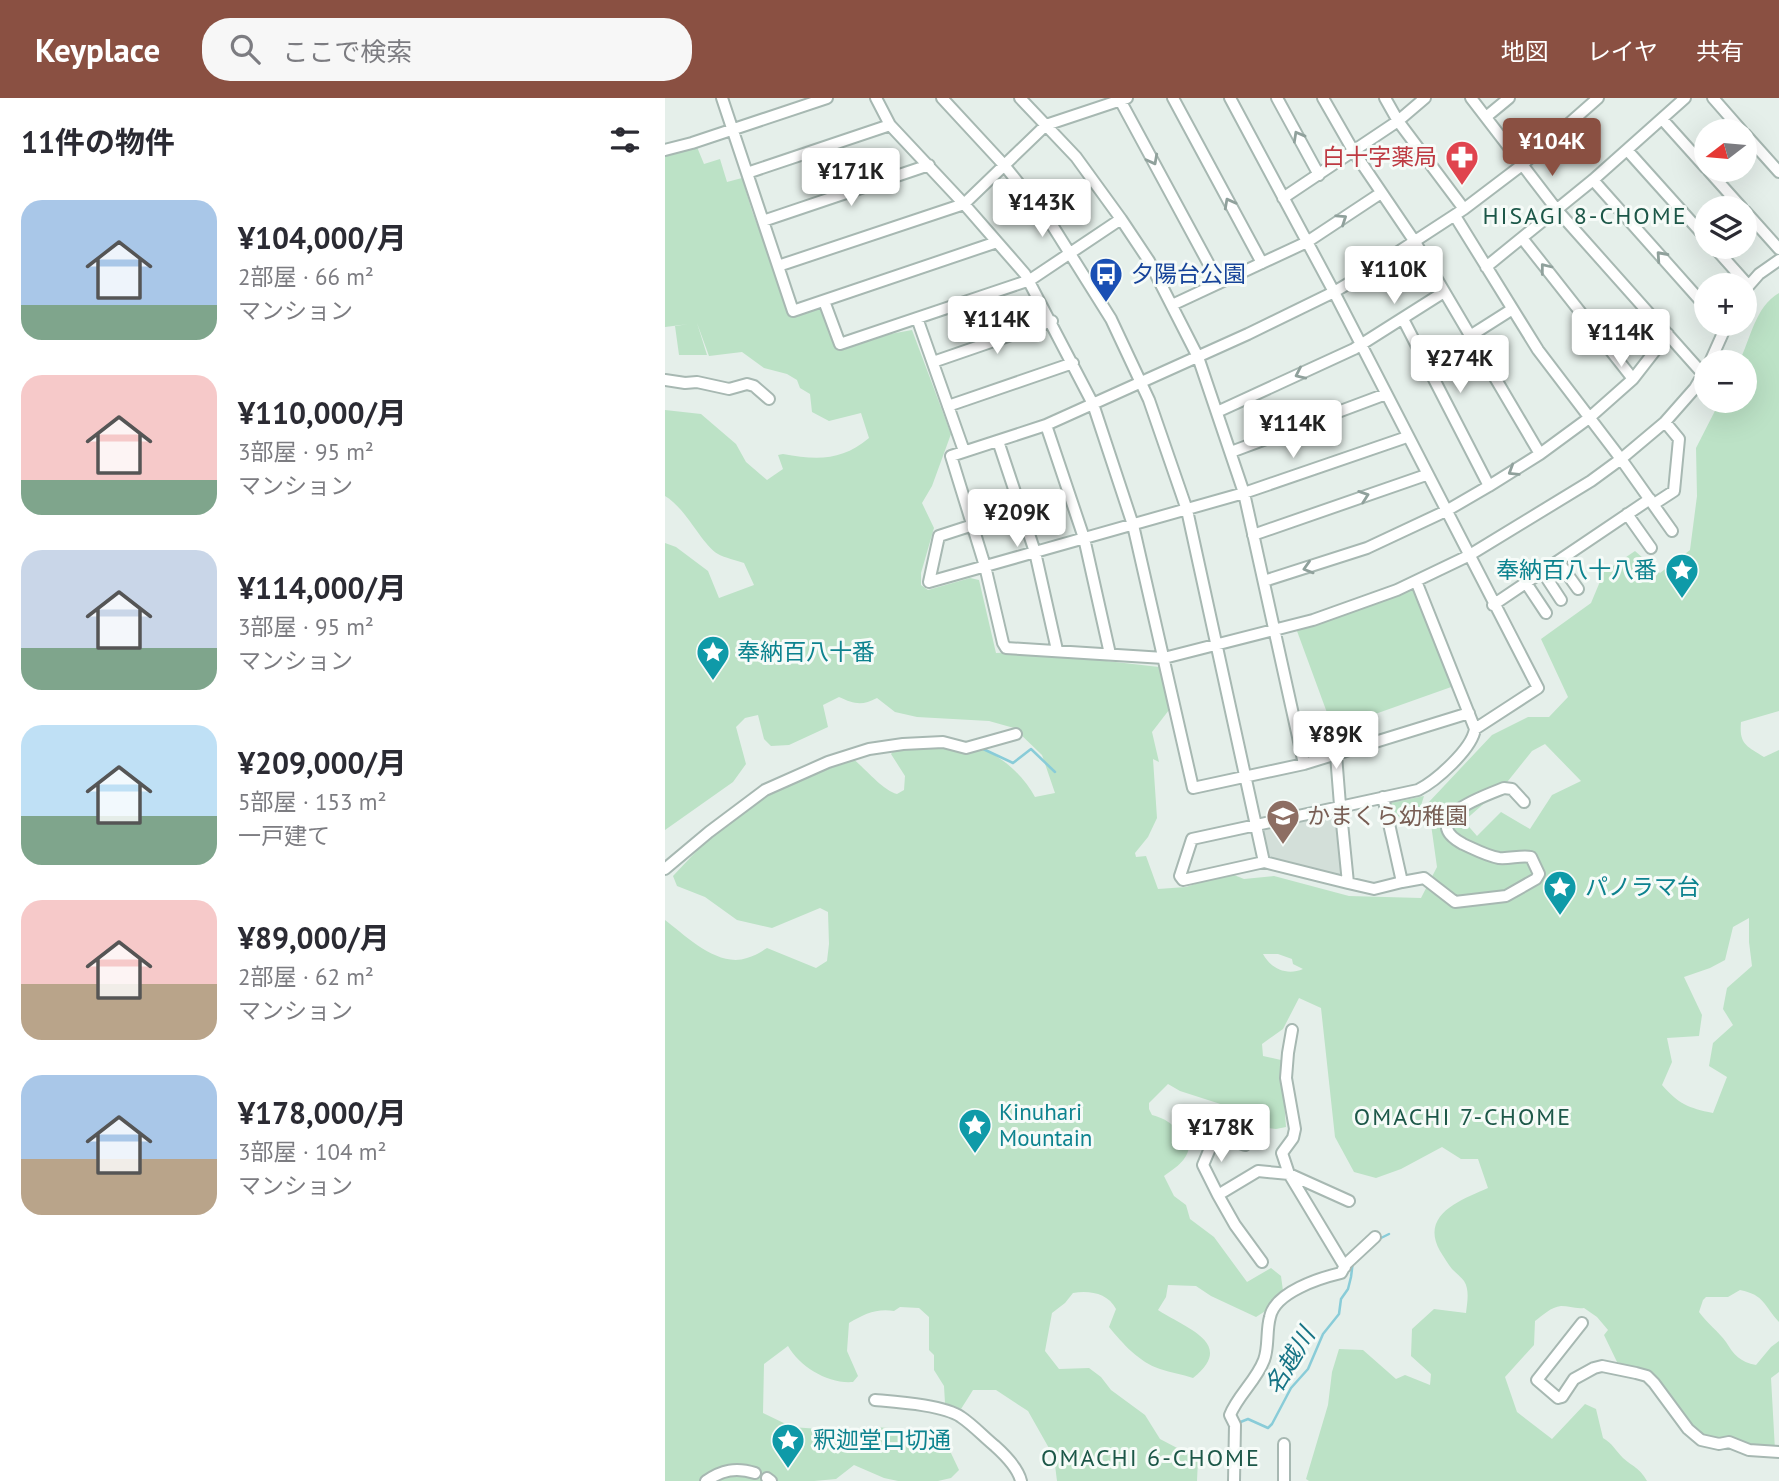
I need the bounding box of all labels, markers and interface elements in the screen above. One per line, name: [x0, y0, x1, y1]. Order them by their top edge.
search box: [202, 18, 692, 81]
text: Keyplace: [35, 28, 160, 71]
icon: search: [226, 30, 264, 68]
text: ここで検索: [282, 35, 412, 68]
text: 地図: [1501, 36, 1549, 67]
text: レイヤ: [1587, 36, 1658, 67]
text: 共有: [1696, 36, 1744, 67]
pin: ¥104K: [1503, 118, 1601, 178]
north arrow: [1694, 119, 1757, 182]
map controls: [1694, 119, 1757, 413]
icon: filters: [606, 121, 644, 159]
text: 11件の物件: [21, 122, 175, 161]
text: ¥104K: [1519, 126, 1585, 155]
one-way arrow: [1293, 131, 1306, 144]
pharmacy icon: 白十字薬局: [1443, 138, 1481, 187]
place label: 白十字薬局: [1322, 142, 1437, 171]
pin: ¥171K: [802, 148, 900, 208]
one-way arrow: [1145, 153, 1158, 165]
text: ¥171K: [818, 156, 884, 185]
pin: ¥143K: [993, 180, 1091, 239]
text: ¥143K: [1009, 187, 1075, 216]
button: layers: [1694, 196, 1757, 259]
one-way arrow: [1224, 198, 1238, 210]
district label: HISAGI 8-CHOME: [1482, 200, 1688, 231]
one-way arrow: [1334, 215, 1347, 227]
text: ¥104,000/月: [238, 218, 407, 257]
icon: home: [77, 228, 161, 312]
pin: ¥110K: [1345, 246, 1443, 306]
one-way arrow: [1657, 251, 1669, 264]
text: ¥110K: [1361, 254, 1427, 283]
bus stop icon: 夕陽台公園: [1087, 255, 1125, 304]
place label: 夕陽台公園: [1131, 259, 1246, 288]
text: 2部屋 · 66 m²: [238, 262, 374, 291]
one-way arrow: [1541, 263, 1554, 275]
button: +: [1694, 273, 1757, 336]
text: マンション: [238, 296, 353, 325]
pin: ¥114K: [948, 296, 1046, 356]
text: ¥114K: [964, 304, 1030, 333]
pin: ¥114K: [1572, 310, 1670, 369]
text: ¥114K: [1588, 317, 1654, 346]
pin: ¥274K: [1411, 336, 1509, 395]
text: ¥274K: [1427, 343, 1493, 372]
button: −: [1694, 350, 1757, 413]
one-way arrow: [1295, 366, 1307, 380]
text: ¥110,000/月: [238, 393, 407, 432]
pin: ¥114K: [1244, 400, 1342, 460]
icon: home: [77, 403, 161, 487]
text: ¥114K: [1260, 408, 1326, 437]
text: 3部屋 · 95 m²: [238, 437, 374, 466]
one-way arrow: [1508, 462, 1521, 475]
text: マンション: [238, 471, 353, 500]
pin: ¥209K: [968, 490, 1066, 549]
one-way arrow: [1358, 490, 1370, 504]
text: ¥209K: [984, 497, 1050, 526]
place icon: 奉納百八十八番: [1663, 551, 1701, 600]
place label: 奉納百八十八番: [1496, 555, 1657, 584]
one-way arrow: [1303, 559, 1315, 574]
text: ¥114,000/月: [238, 568, 407, 607]
icon: home: [77, 578, 161, 662]
text: 3部屋 · 95 m²: [238, 612, 374, 641]
place icon: 奉納百八十番: [694, 633, 732, 682]
place label: 奉納百八十番: [737, 637, 875, 666]
text: マンション: [238, 646, 353, 675]
pin: ¥89K: [1295, 712, 1377, 771]
text: ¥89K: [1309, 719, 1363, 748]
text: ¥209,000/月: [238, 743, 407, 782]
icon: home: [77, 753, 161, 837]
text: 5部屋 · 153 m²: [238, 787, 386, 816]
school or university icon: かまくら幼稚園: [1264, 797, 1302, 846]
place label: かまくら幼稚園: [1307, 801, 1468, 830]
text: 一戸建て: [238, 821, 330, 850]
place icon: パノラマ台: [1541, 868, 1579, 917]
place label: パノラマ台: [1585, 872, 1700, 901]
text: ¥89,000/月: [238, 918, 390, 957]
icon: home: [77, 928, 161, 1012]
text: 2部屋 · 62 m²: [238, 962, 374, 991]
text: マンション: [238, 996, 353, 1025]
text: ¥178,000/月: [238, 1093, 407, 1132]
place label: Kinuhari Mountain: [999, 1097, 1092, 1152]
district label: OMACHI 7-CHOME: [1354, 1101, 1572, 1132]
icon: home: [77, 1103, 161, 1187]
pin: ¥178K: [1172, 1104, 1270, 1164]
place icon: Kinuhari Mountain: [956, 1106, 994, 1155]
text: ¥178K: [1188, 1112, 1254, 1141]
text: 3部屋 · 104 m²: [238, 1137, 386, 1166]
text: マンション: [238, 1171, 353, 1200]
water label: 名越川: [1258, 1319, 1323, 1400]
place icon: 釈迦堂口切通: [769, 1421, 807, 1470]
place label: 釈迦堂口切通: [813, 1425, 951, 1454]
district label: OMACHI 6-CHOME: [1041, 1442, 1261, 1473]

